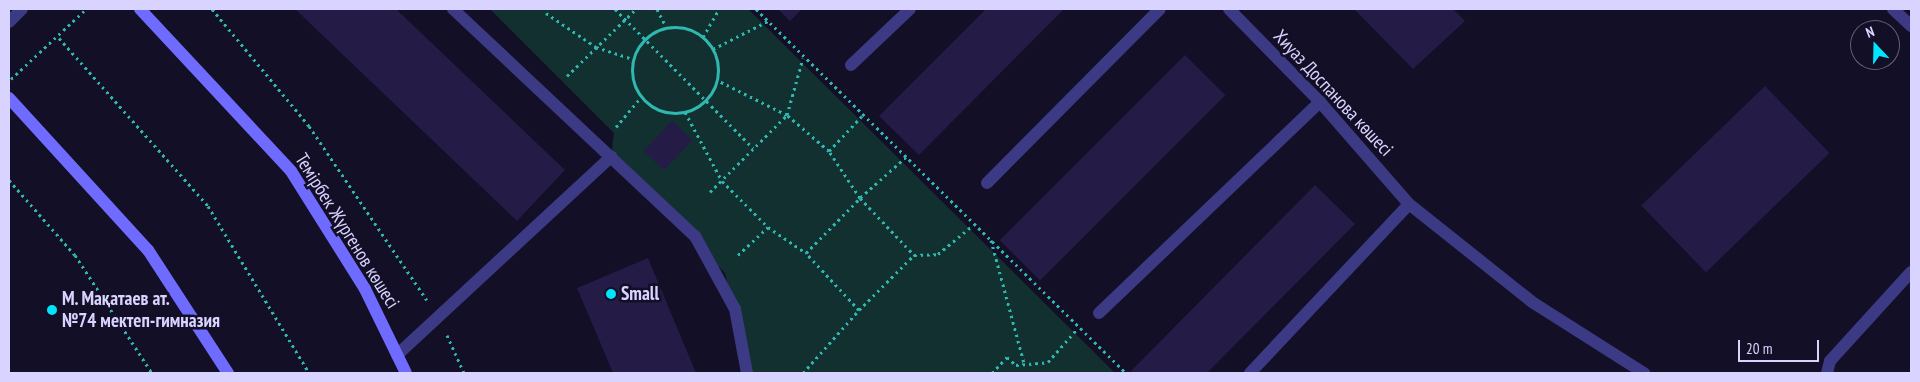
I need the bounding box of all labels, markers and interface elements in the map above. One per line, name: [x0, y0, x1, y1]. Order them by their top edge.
north arrow: [1850, 20, 1900, 70]
text: N: [1863, 22, 1877, 42]
street label: Хиуаз Доспанова көшесі: [1268, 25, 1398, 161]
street label: Темірбек Жүргенов көшесі: [290, 149, 404, 313]
place label: Small: [621, 283, 659, 305]
place label: М. Мақатаев ат. №74 мектеп-гимназия: [62, 288, 220, 332]
marker: Small: [605, 288, 617, 300]
marker: М. Мақатаев ат. №74 мектеп-гимназия: [46, 304, 58, 316]
scale bar: [1740, 330, 1821, 362]
text: 20 m: [1746, 339, 1772, 358]

